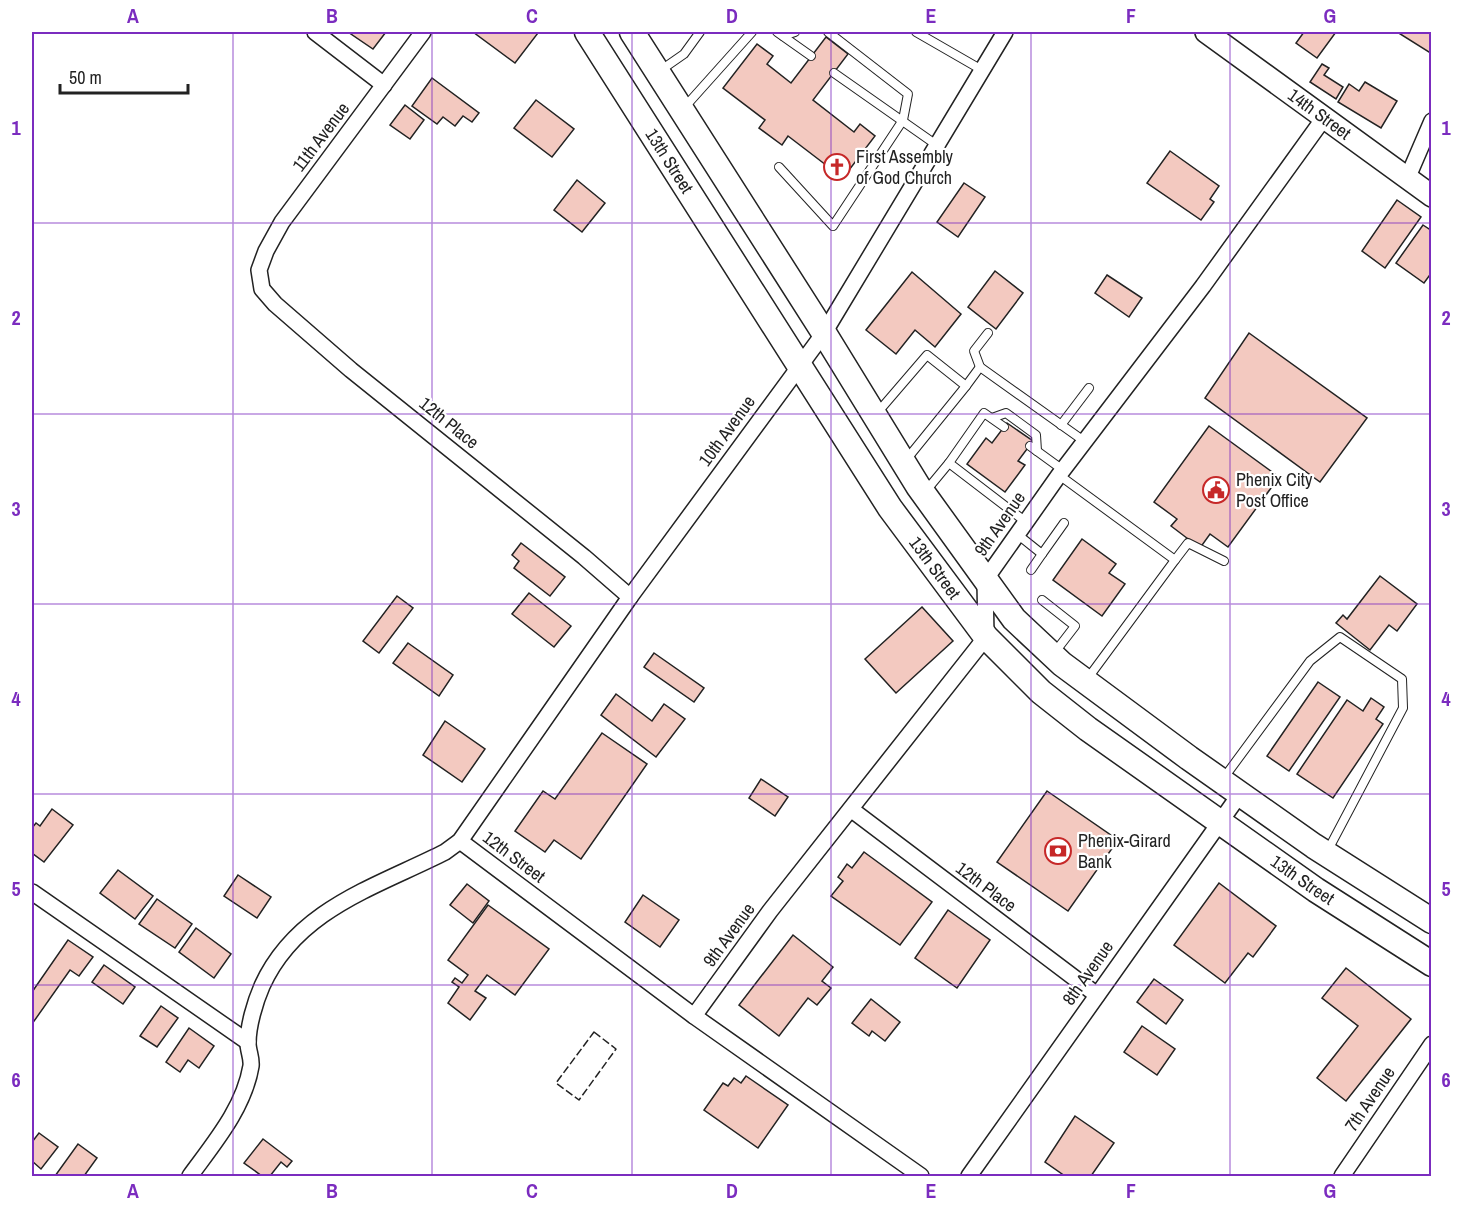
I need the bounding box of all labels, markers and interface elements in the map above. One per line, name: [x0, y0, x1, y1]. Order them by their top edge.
text: A: [127, 2, 139, 29]
text: B: [326, 2, 338, 29]
text: C: [526, 2, 538, 29]
text: D: [726, 2, 738, 29]
text: E: [926, 2, 937, 29]
text: F: [1126, 2, 1136, 29]
text: G: [1324, 2, 1336, 29]
scale bar: [60, 57, 188, 95]
text: 50 m: [69, 65, 102, 90]
street label: 14th Street: [1283, 82, 1356, 145]
street label: 11th Avenue: [286, 97, 355, 176]
text: 1: [11, 114, 21, 141]
text: 1: [1441, 114, 1451, 141]
street label: 13th Street: [640, 124, 700, 198]
place label: First Assembly of God Church: [856, 144, 953, 190]
church icon: First Assembly of God Church: [822, 152, 852, 182]
text: 2: [11, 304, 21, 331]
text: 2: [1441, 304, 1451, 331]
street label: 10th Avenue: [692, 390, 761, 471]
street label: 12th Place: [414, 391, 484, 454]
place label: Phenix City Post Office: [1236, 467, 1313, 513]
public building icon: Phenix City Post Office: [1201, 475, 1231, 505]
street label: 9th Avenue: [968, 486, 1031, 561]
text: 3: [11, 495, 21, 522]
text: 3: [1441, 495, 1451, 522]
street label: 13th Street: [903, 531, 967, 604]
text: 4: [11, 685, 21, 712]
text: 4: [1441, 685, 1451, 712]
street label: 12th Street: [478, 825, 551, 888]
place label: Phenix-Girard Bank: [1078, 828, 1171, 874]
bank icon: Phenix-Girard Bank: [1043, 836, 1073, 866]
street label: 13th Street: [1266, 849, 1339, 911]
street label: 12th Place: [951, 856, 1022, 918]
text: 5: [11, 875, 21, 902]
text: 5: [1441, 875, 1451, 902]
street label: 9th Avenue: [697, 898, 760, 972]
street label: 8th Avenue: [1056, 935, 1119, 1010]
street label: 7th Avenue: [1339, 1061, 1401, 1136]
text: 6: [11, 1066, 21, 1093]
text: 6: [1441, 1066, 1451, 1093]
text: A: [127, 1177, 139, 1204]
text: B: [326, 1177, 338, 1204]
text: C: [526, 1177, 538, 1204]
text: D: [726, 1177, 738, 1204]
text: E: [926, 1177, 937, 1204]
text: F: [1126, 1177, 1136, 1204]
text: G: [1324, 1177, 1336, 1204]

